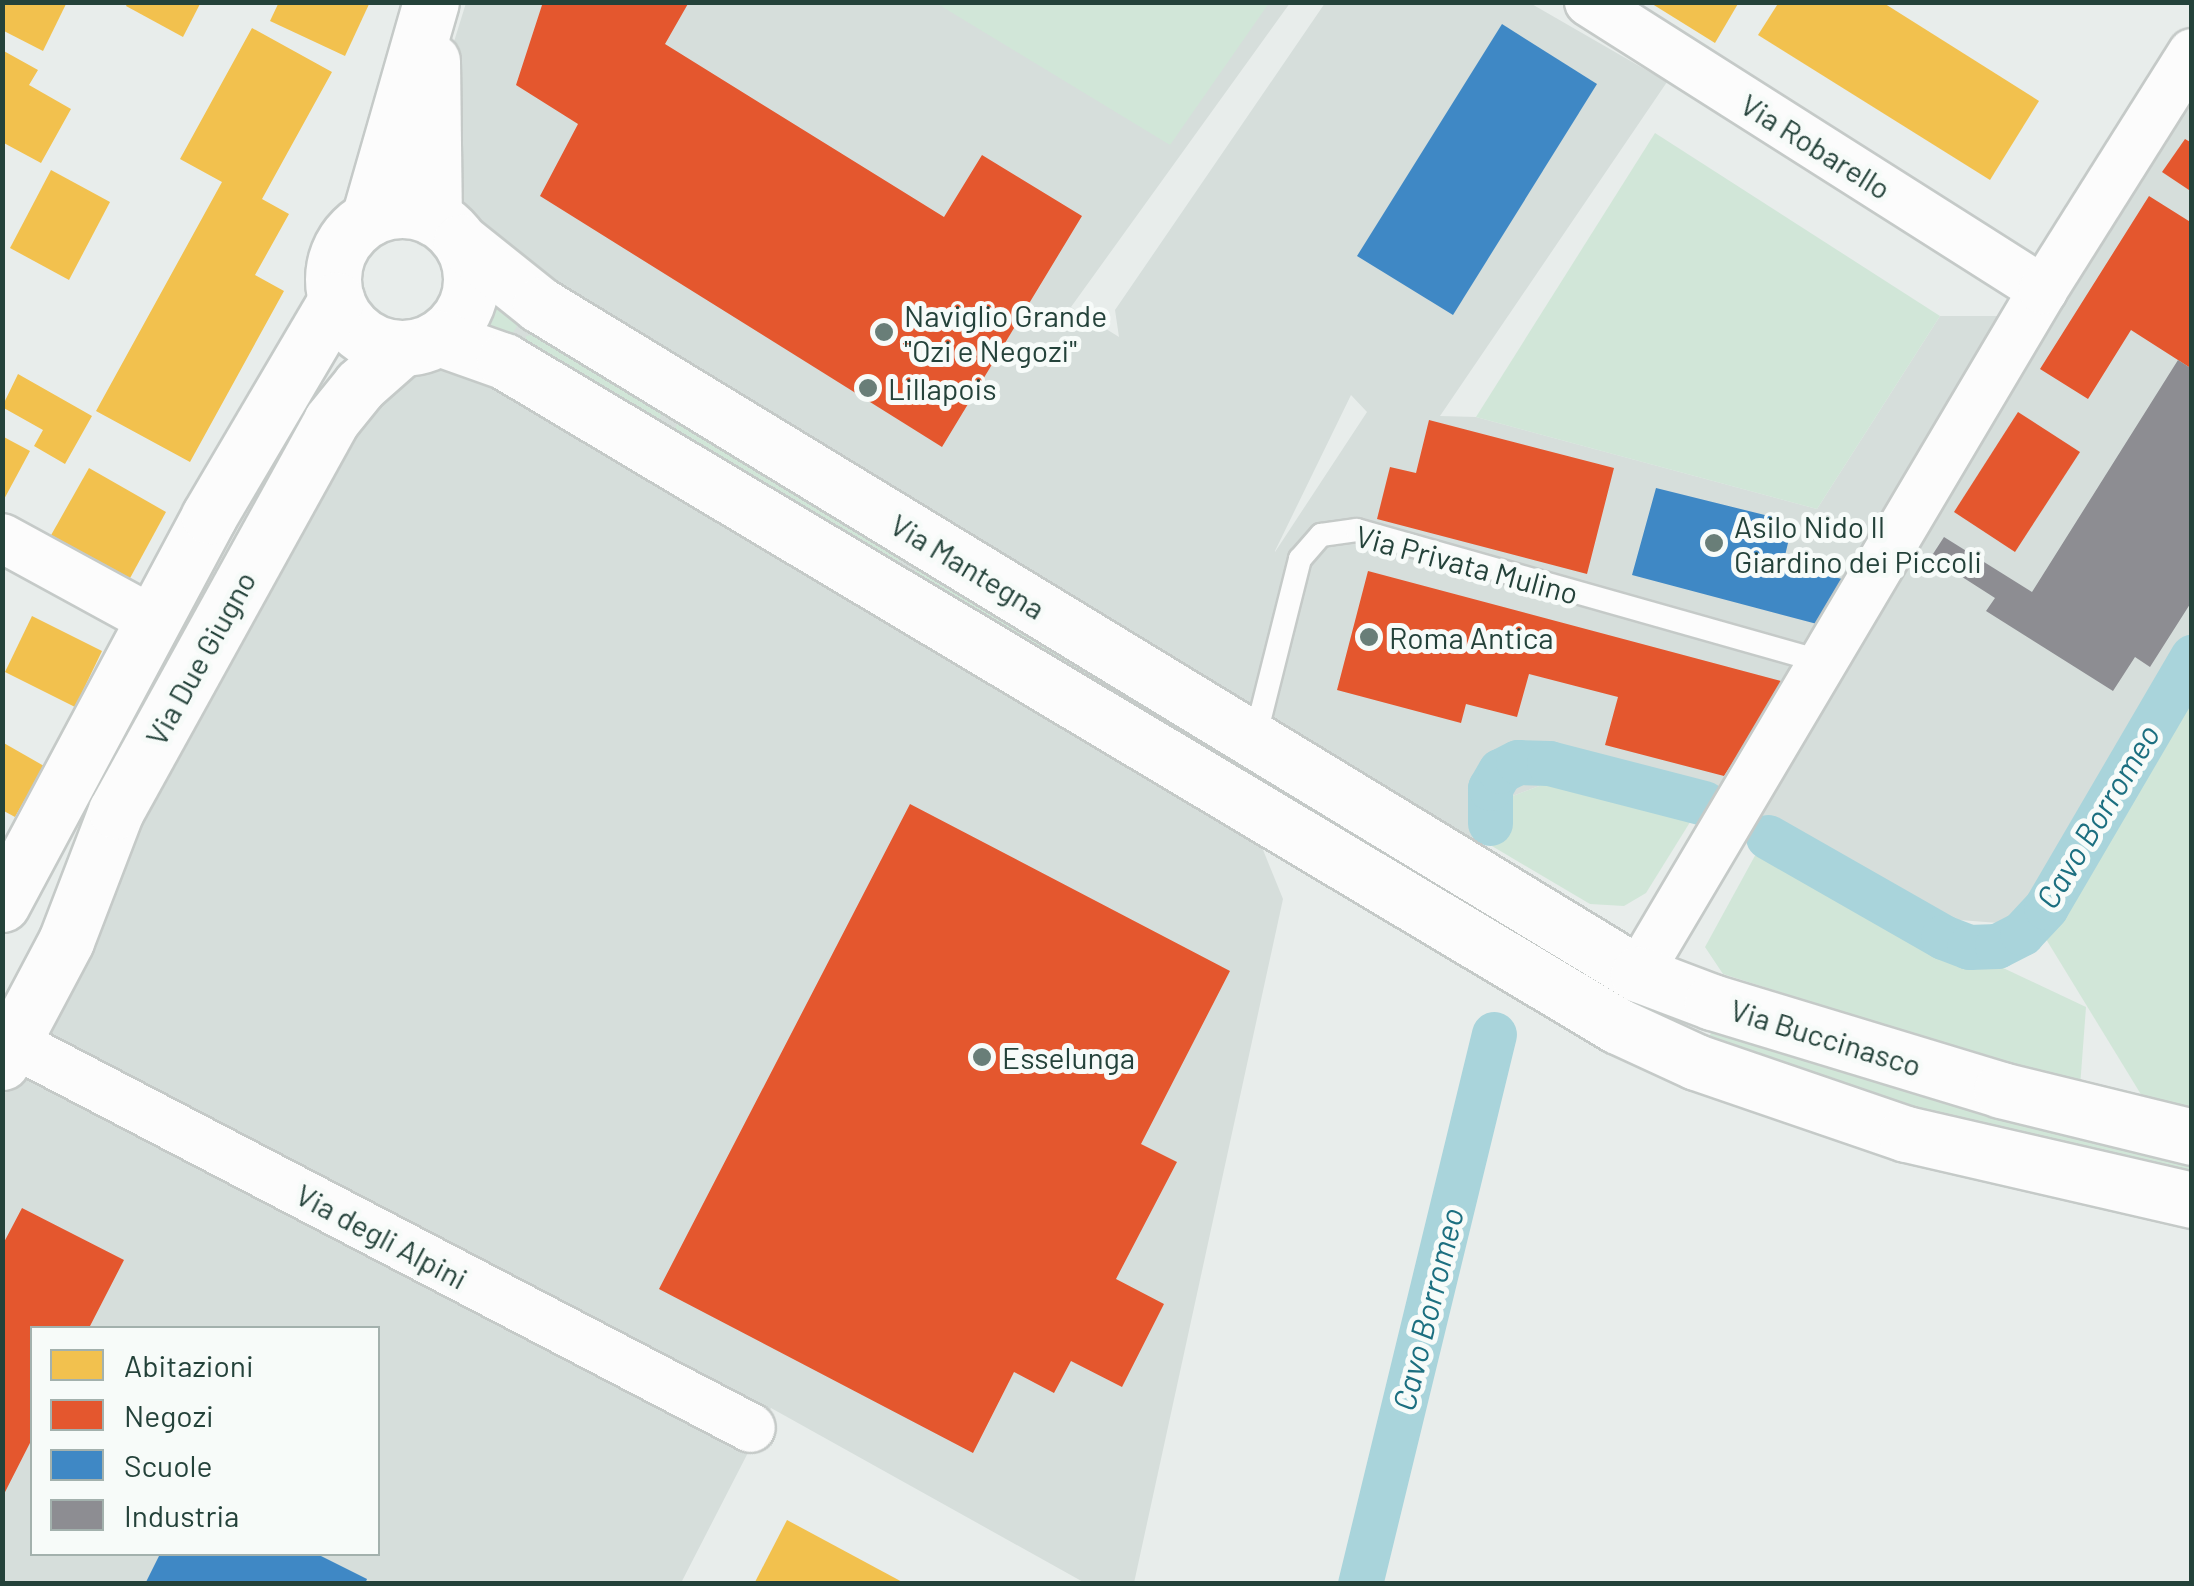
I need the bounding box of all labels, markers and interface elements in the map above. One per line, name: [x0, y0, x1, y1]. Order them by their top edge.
street label: Via Robarello: [1734, 86, 1898, 206]
place label: Naviglio Grande "Ozi e Negozi": [904, 297, 1107, 368]
marker: Naviglio Grande "Ozi e Negozi": [873, 321, 895, 343]
place label: Lillapois: [888, 370, 997, 406]
marker: Lillapois: [857, 377, 879, 399]
street label: Via Mantegna: [884, 506, 1052, 626]
place label: Asilo Nido Il Giardino dei Piccoli: [1734, 508, 1982, 578]
street label: Via Privata Mulino: [1352, 517, 1582, 611]
marker: Asilo Nido Il Giardino dei Piccoli: [1703, 532, 1725, 554]
street label: Via Due Giugno: [137, 565, 263, 751]
place label: Roma Antica: [1389, 619, 1554, 655]
marker: Roma Antica: [1358, 626, 1380, 648]
water label: Cavo Borromeo: [2027, 717, 2167, 915]
street label: Via Buccinasco: [1726, 991, 1926, 1083]
place label: Esselunga: [1002, 1039, 1135, 1075]
marker: Esselunga: [971, 1046, 993, 1068]
street label: Via degli Alpini: [290, 1176, 474, 1296]
water label: Cavo Borromeo: [1383, 1204, 1471, 1414]
legend: [30, 1326, 380, 1556]
text: Abitazioni: [124, 1347, 254, 1383]
text: Negozi: [124, 1397, 214, 1433]
text: Scuole: [124, 1447, 212, 1483]
text: Industria: [124, 1497, 239, 1533]

